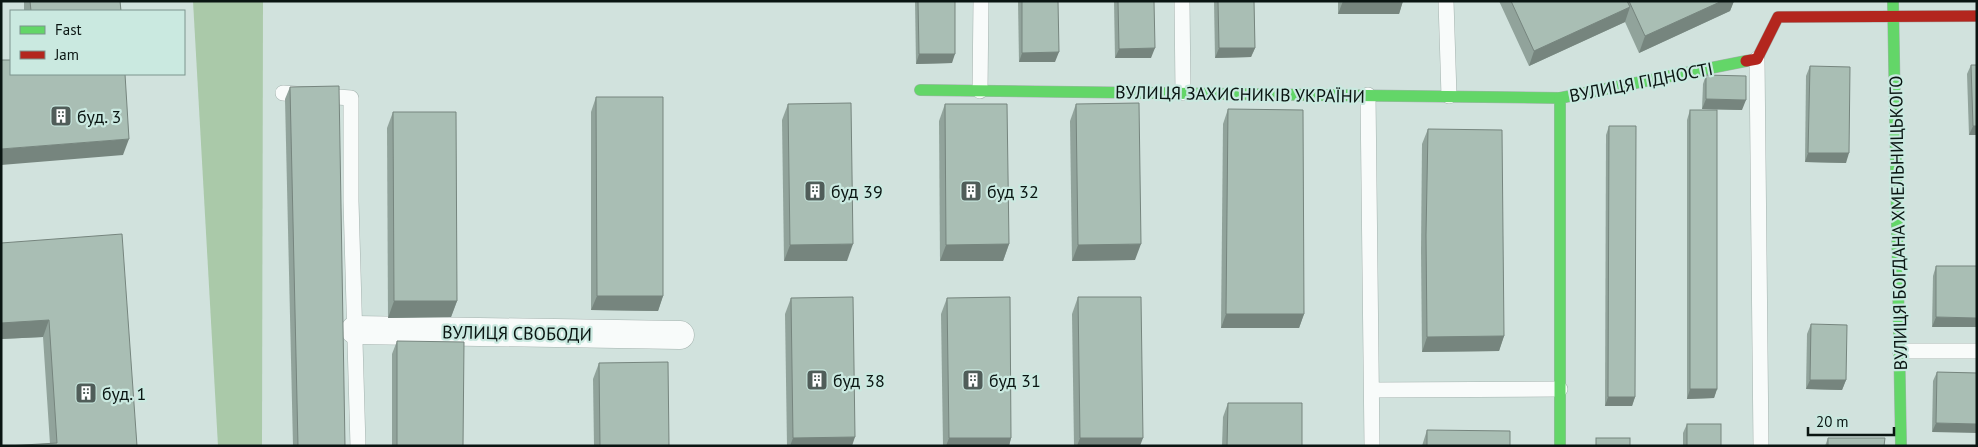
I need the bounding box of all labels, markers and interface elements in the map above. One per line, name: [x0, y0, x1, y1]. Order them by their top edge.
legend: [10, 10, 185, 75]
text: Fast: [55, 20, 82, 39]
text: Jam: [54, 45, 79, 64]
street label: ВУЛИЦЯ ГІДНОСТІ: [1567, 57, 1715, 107]
street label: ВУЛИЦЯ БОГДАНА ХМЕЛЬНИЦЬКОГО: [1884, 75, 1912, 371]
street label: ВУЛИЦЯ ЗАХИСНИКІВ УКРАЇНИ: [1115, 80, 1365, 108]
building icon: буд. 3: [49, 104, 73, 128]
place label: буд. 3: [77, 105, 121, 128]
building icon: буд 39: [803, 179, 827, 203]
building icon: буд 32: [959, 179, 983, 203]
place label: буд 39: [831, 180, 883, 203]
place label: буд 32: [987, 180, 1039, 203]
street label: ВУЛИЦЯ СВОБОДИ: [442, 320, 592, 346]
building icon: буд 38: [805, 368, 829, 392]
building icon: буд 31: [961, 368, 985, 392]
place label: буд 38: [833, 369, 885, 392]
place label: буд 31: [989, 369, 1041, 392]
building icon: буд. 1: [74, 381, 98, 405]
place label: буд. 1: [102, 382, 146, 405]
scale bar: [1808, 404, 1894, 436]
text: 20 m: [1816, 412, 1849, 431]

